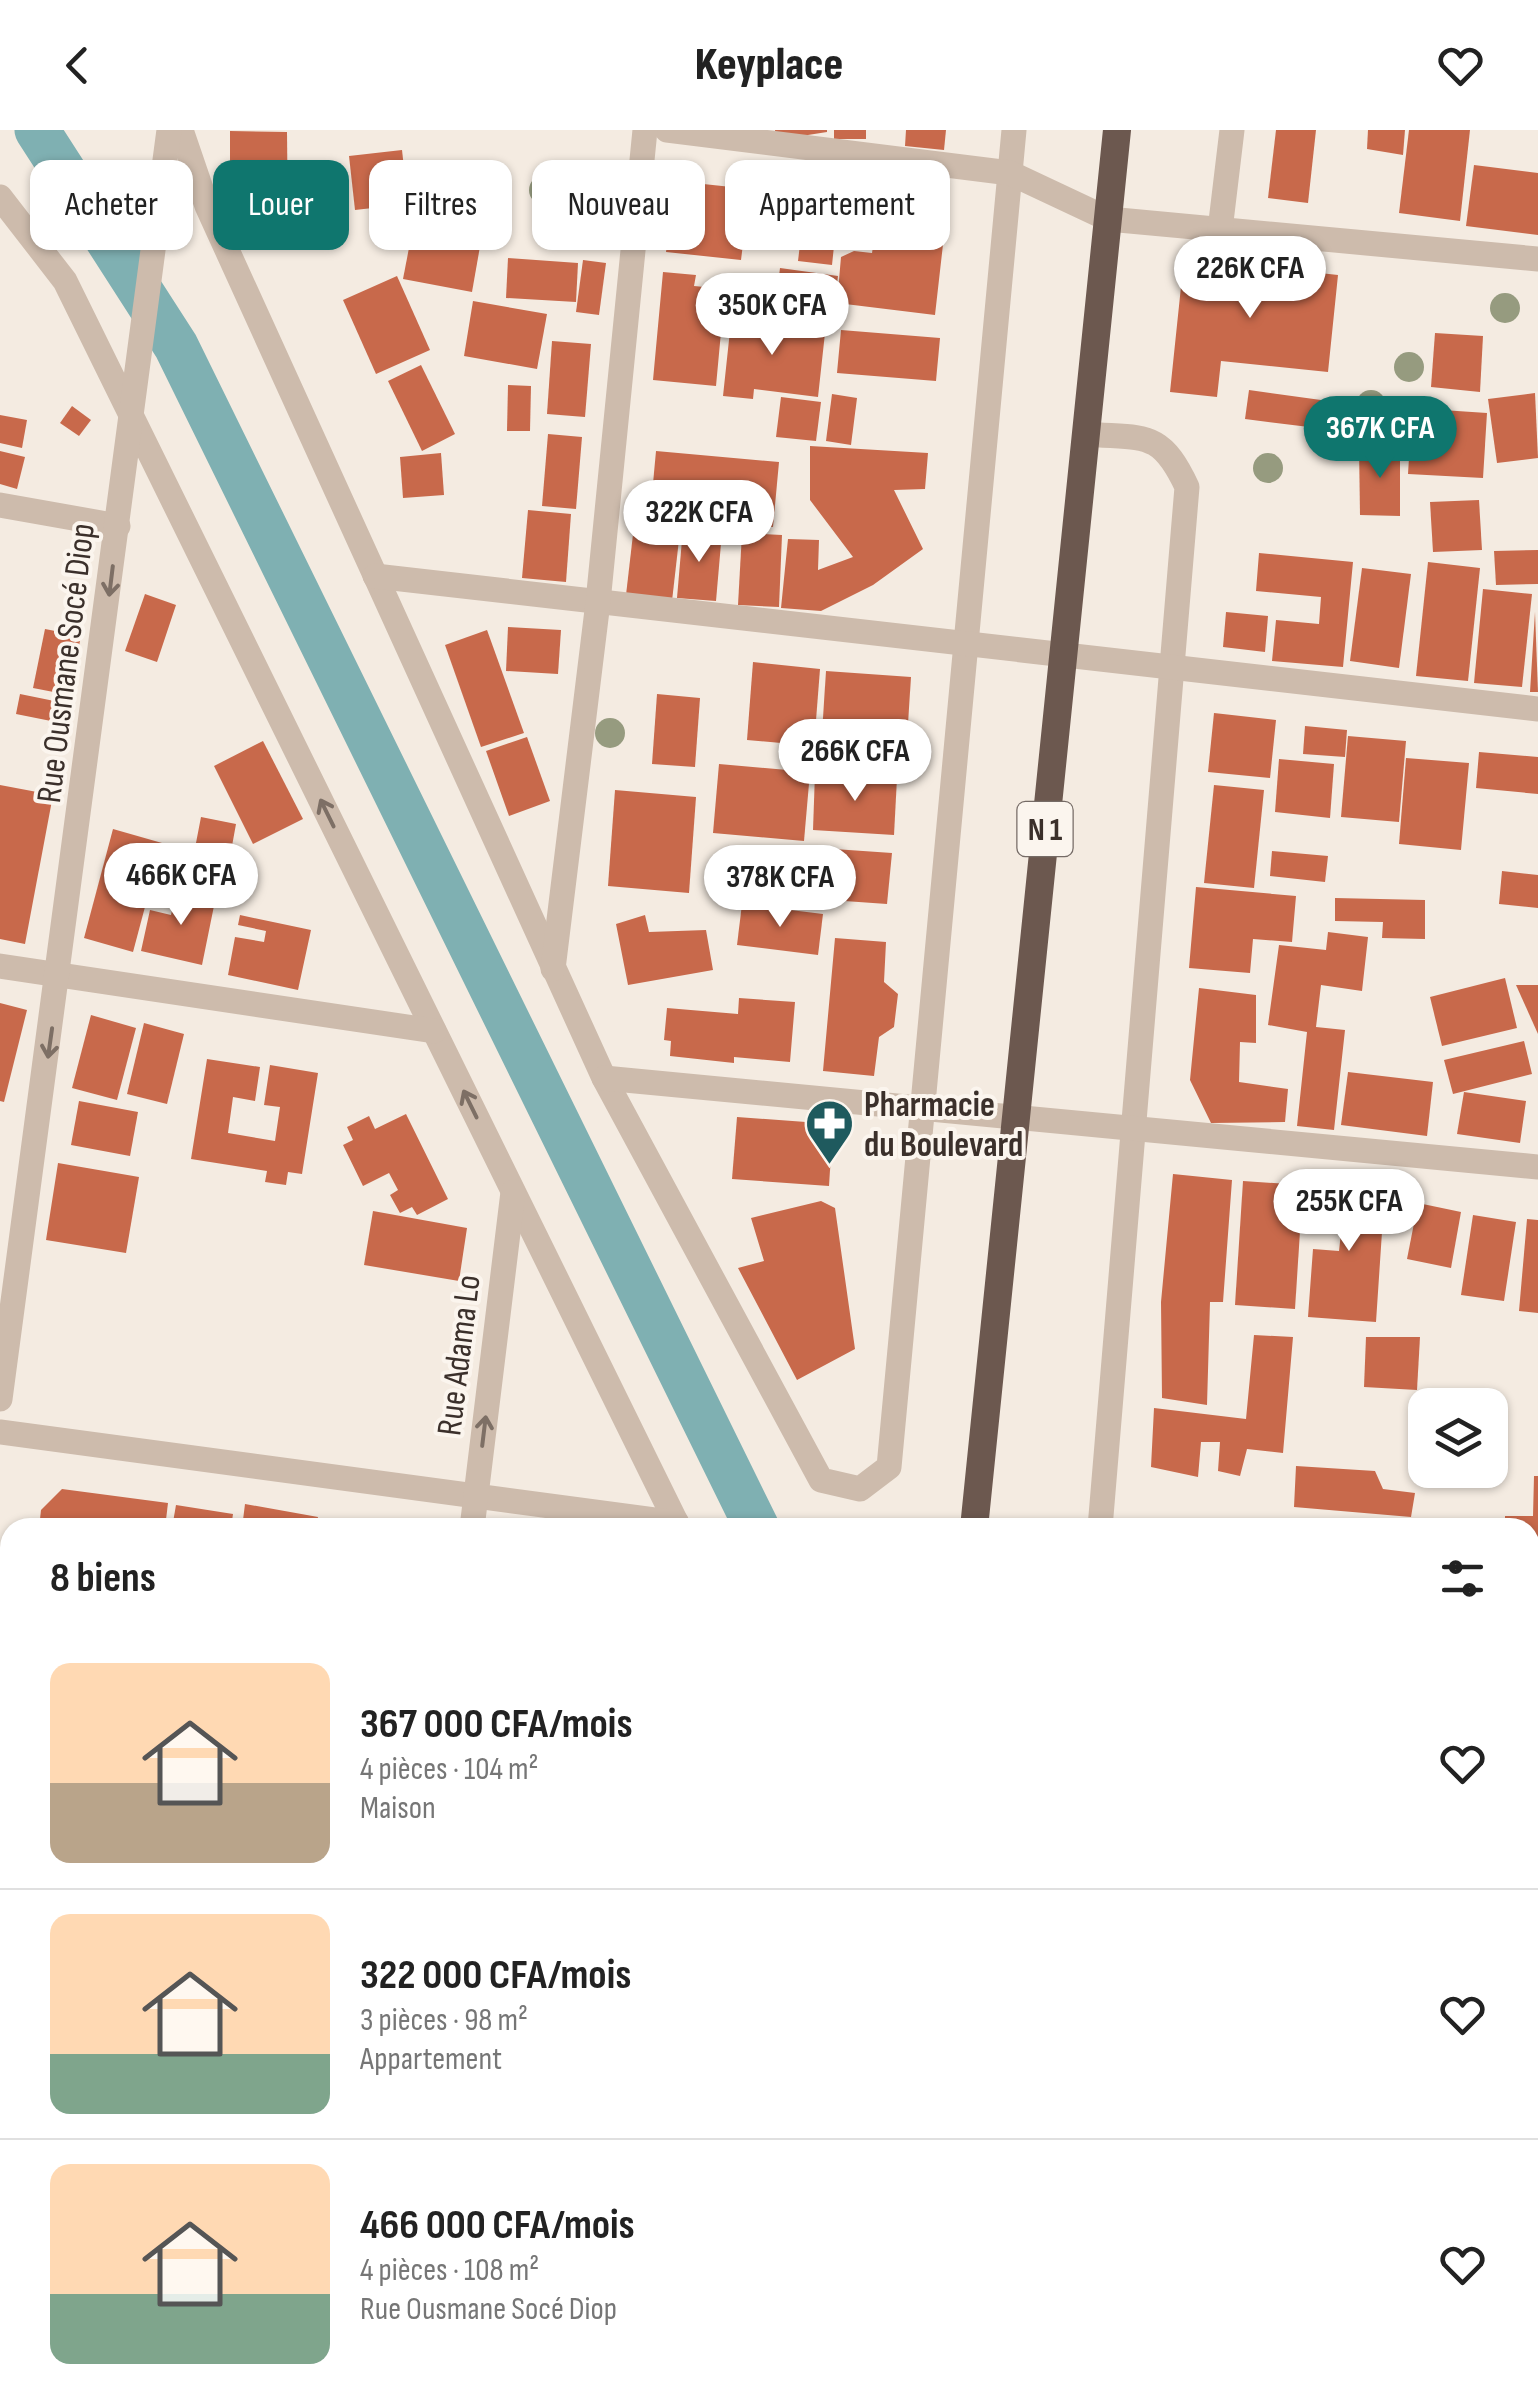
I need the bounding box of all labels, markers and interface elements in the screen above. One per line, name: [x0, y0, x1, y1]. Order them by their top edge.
icon: back: [50, 38, 105, 93]
text: Keyplace: [695, 38, 843, 93]
icon: heart: [1433, 38, 1488, 93]
chip: Acheter: [30, 160, 193, 250]
chip: Louer: [213, 160, 349, 250]
chip: Filtres: [369, 160, 512, 250]
chip: Nouveau: [532, 160, 705, 250]
chip: Appartement: [725, 160, 950, 250]
pin: 226K CFA: [1147, 236, 1353, 321]
text: 226K CFA: [1196, 249, 1304, 288]
pin: 350K CFA: [669, 273, 875, 358]
text: 350K CFA: [718, 286, 826, 325]
pin: 367K CFA: [1277, 396, 1483, 481]
text: 367K CFA: [1326, 409, 1434, 448]
pin: 322K CFA: [596, 480, 802, 565]
text: 322K CFA: [645, 493, 753, 532]
street label: Rue Ousmane Socé Diop: [28, 521, 105, 805]
one-way arrow: [101, 565, 120, 597]
pin: 266K CFA: [752, 719, 958, 804]
text: 266K CFA: [800, 732, 910, 771]
one-way arrow: [317, 798, 336, 828]
road number: N 1: [1018, 802, 1072, 856]
pin: 466K CFA: [78, 843, 284, 928]
pin: 378K CFA: [677, 845, 883, 930]
text: 466K CFA: [126, 856, 236, 895]
text: 378K CFA: [726, 858, 834, 897]
one-way arrow: [41, 1026, 59, 1058]
place label: Pharmacie du Boulevard: [864, 1084, 1023, 1167]
one-way arrow: [460, 1090, 479, 1120]
pharmacy icon: Pharmacie du Boulevard: [803, 1098, 855, 1166]
pin: 255K CFA: [1246, 1169, 1452, 1254]
text: 255K CFA: [1295, 1182, 1403, 1221]
street label: Rue Adama Lo: [428, 1272, 491, 1438]
map controls: [1408, 1388, 1508, 1488]
button: layers: [1408, 1388, 1508, 1488]
one-way arrow: [475, 1415, 494, 1447]
icon: filters: [1435, 1551, 1490, 1606]
text: 8 biens: [50, 1553, 156, 1604]
text: 367 000 CFA/mois: [360, 1699, 633, 1750]
icon: home: [130, 1703, 250, 1823]
icon: heart: [1435, 1736, 1490, 1791]
text: 4 pièces · 104 m²: [360, 1750, 539, 1789]
text: Maison: [360, 1789, 436, 1828]
text: 322 000 CFA/mois: [360, 1950, 631, 2001]
icon: home: [130, 1954, 250, 2074]
icon: heart: [1435, 1987, 1490, 2042]
text: 3 pièces · 98 m²: [360, 2001, 528, 2040]
text: Appartement: [360, 2040, 502, 2079]
text: 466 000 CFA/mois: [360, 2200, 635, 2251]
icon: home: [130, 2204, 250, 2324]
icon: heart: [1435, 2237, 1490, 2292]
text: 4 pièces · 108 m²: [360, 2251, 539, 2290]
text: Rue Ousmane Socé Diop: [360, 2290, 617, 2329]

